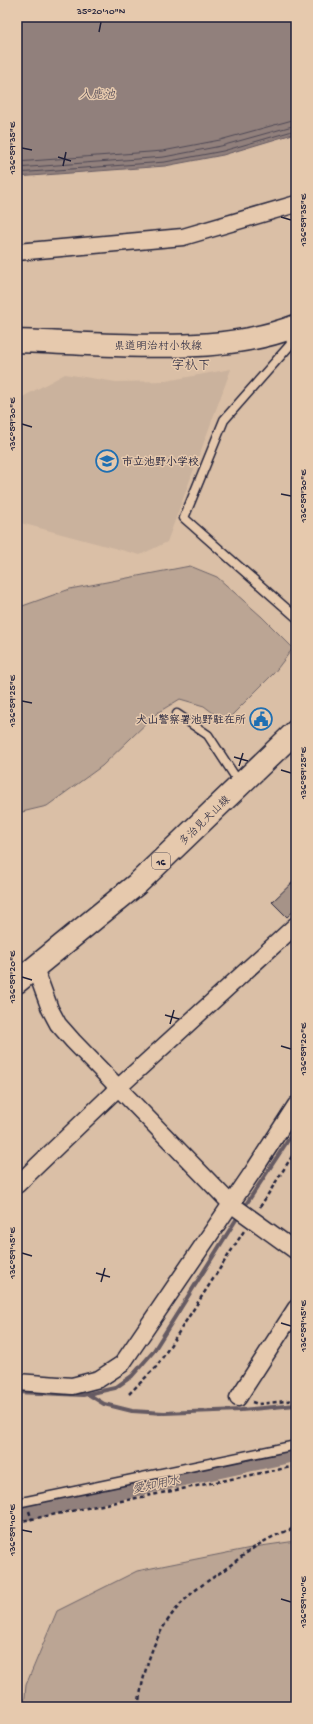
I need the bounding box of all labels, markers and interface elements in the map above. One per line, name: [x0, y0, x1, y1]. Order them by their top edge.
text: 35°20'10"N: [76, 6, 126, 18]
water label: 入鹿池: [79, 88, 116, 103]
text: 136°59'35"E: [7, 121, 19, 175]
text: 136°59'35"E: [298, 193, 310, 247]
street label: 県道明治村小牧線: [114, 340, 202, 353]
district label: 字杁下: [171, 359, 211, 374]
text: 136°59'30"E: [7, 397, 19, 451]
school or university icon: 市立池野小学校: [94, 448, 120, 474]
place label: 市立池野小学校: [122, 456, 199, 469]
text: 136°59'30"E: [298, 469, 310, 523]
text: 136°59'25"E: [7, 674, 19, 728]
public building icon: 犬山警察署池野駐在所: [248, 706, 274, 732]
place label: 犬山警察署池野駐在所: [136, 714, 246, 727]
text: 136°59'25"E: [298, 746, 310, 800]
street label: 多治見犬山線: [177, 793, 233, 849]
road number: 16: [152, 853, 170, 869]
text: 136°59'20"E: [7, 950, 19, 1004]
text: 136°59'20"E: [298, 1022, 310, 1076]
text: 136°59'15"E: [7, 1227, 19, 1280]
text: 136°59'15"E: [298, 1300, 310, 1353]
water label: 愛知用水: [131, 1473, 181, 1498]
text: 136°59'10"E: [7, 1503, 19, 1557]
text: 136°59'10"E: [298, 1575, 310, 1629]

